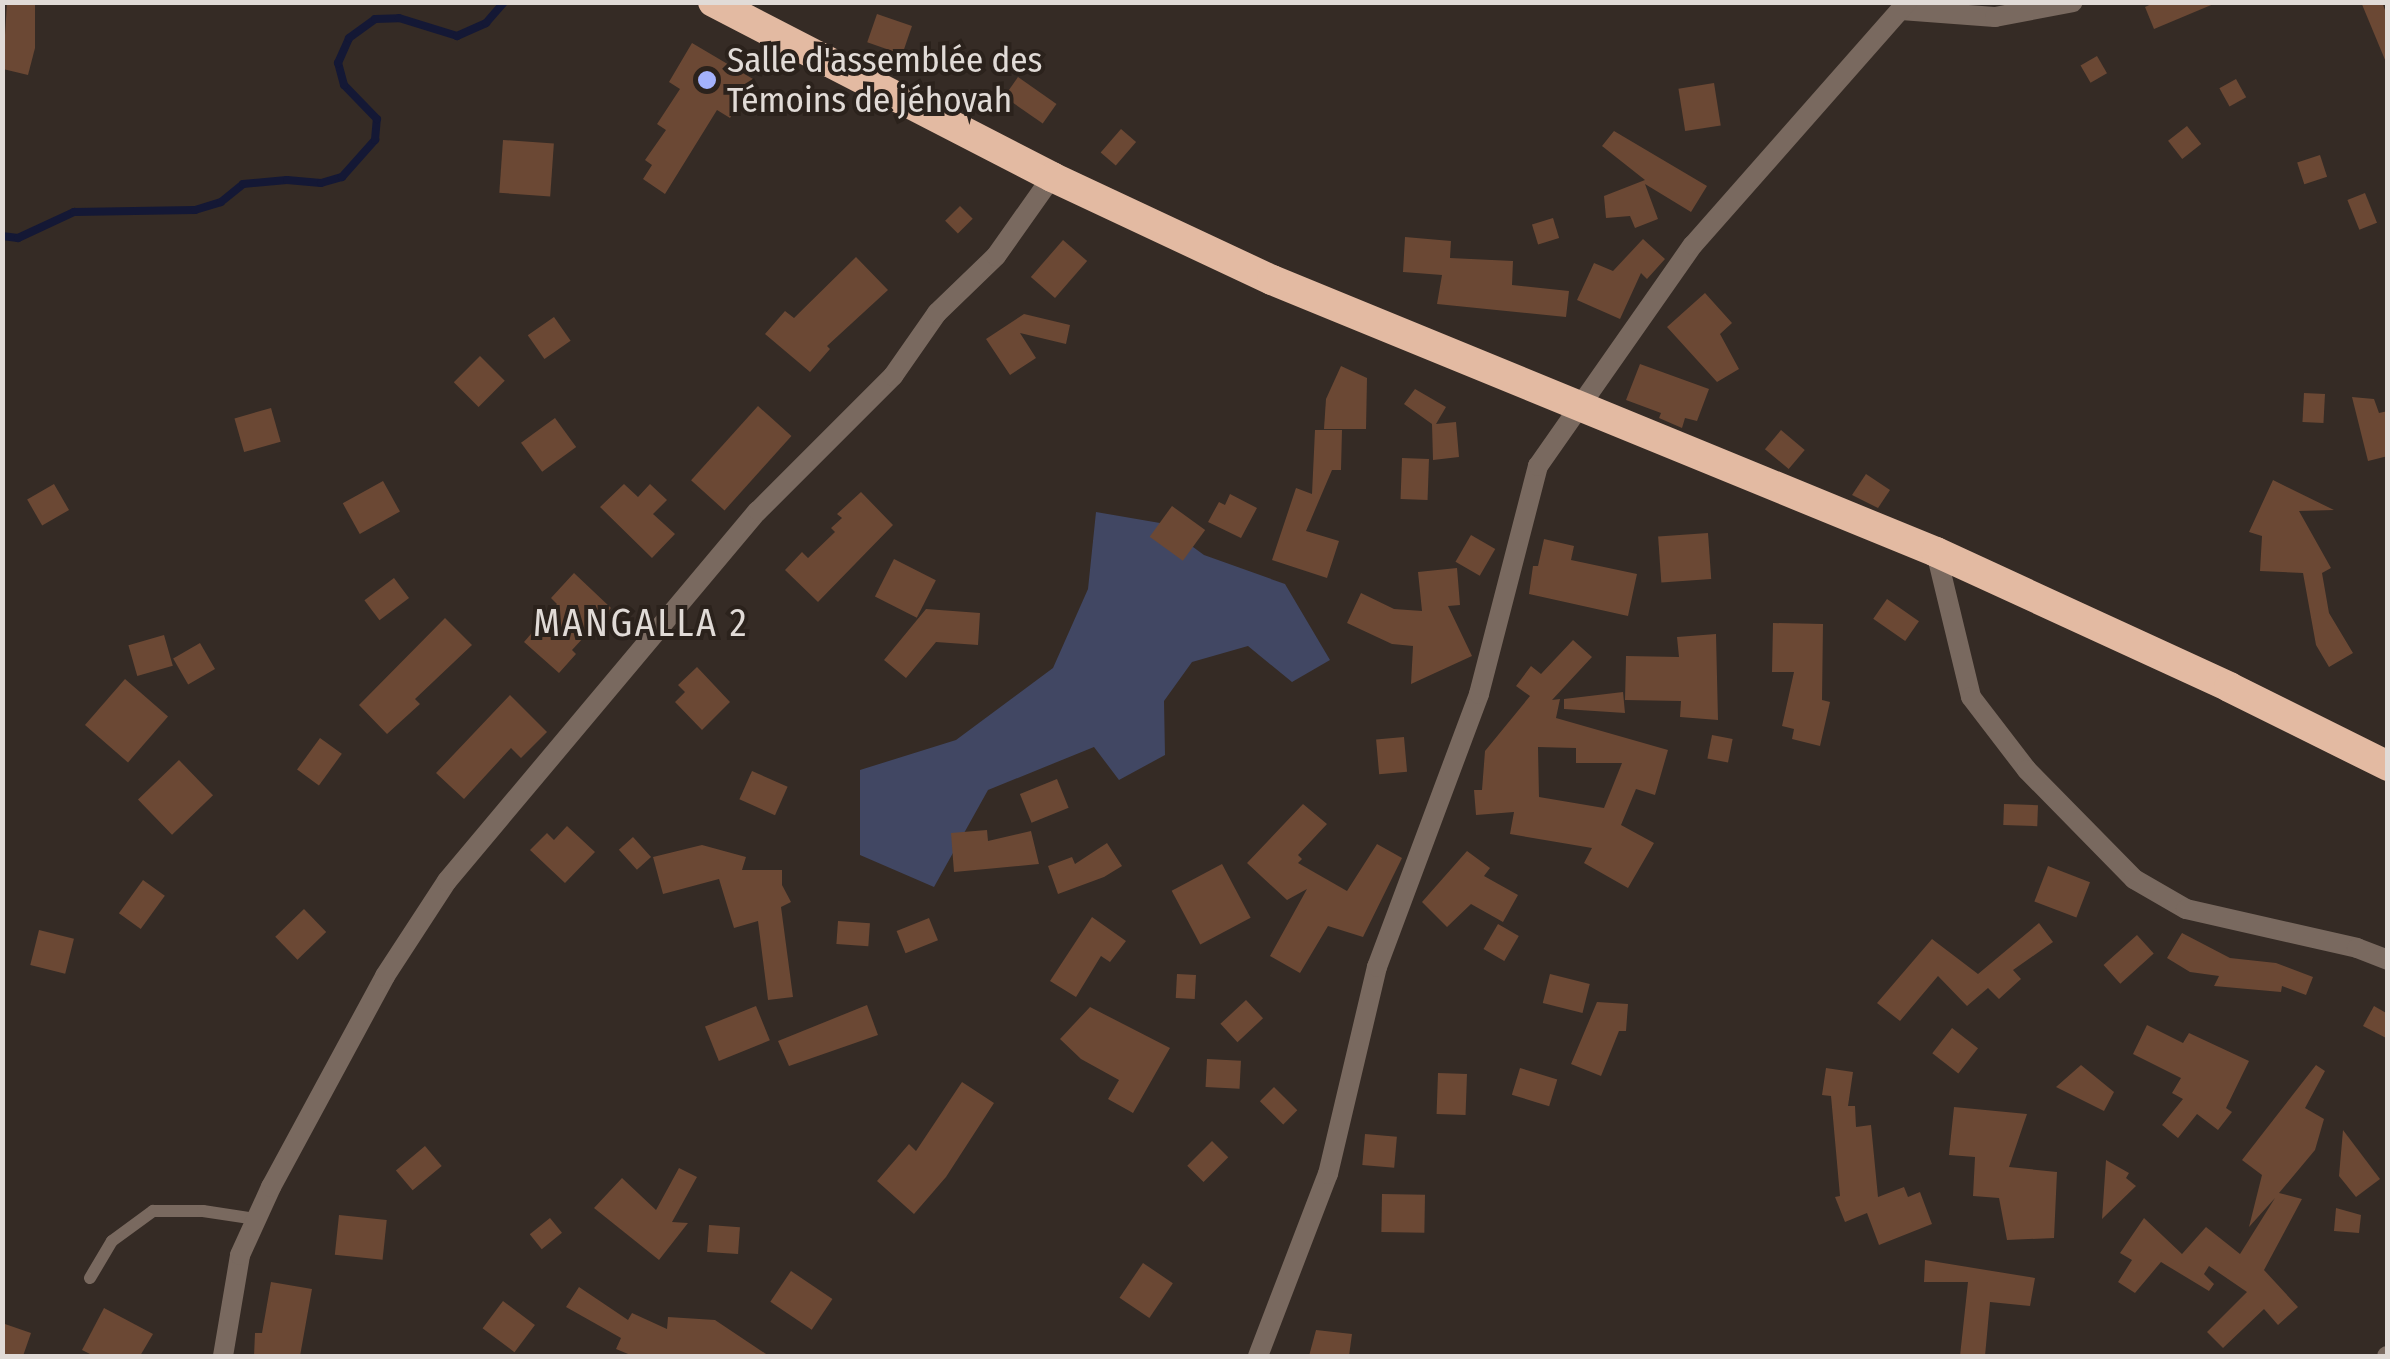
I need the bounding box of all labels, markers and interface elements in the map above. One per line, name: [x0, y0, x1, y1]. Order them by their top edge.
place label: Salle d'assemblée des Témoins de jéhovah: [727, 39, 1042, 121]
marker: Salle d'assemblée des Témoins de jéhovah: [696, 69, 718, 91]
district label: MANGALLA 2: [533, 601, 749, 647]

